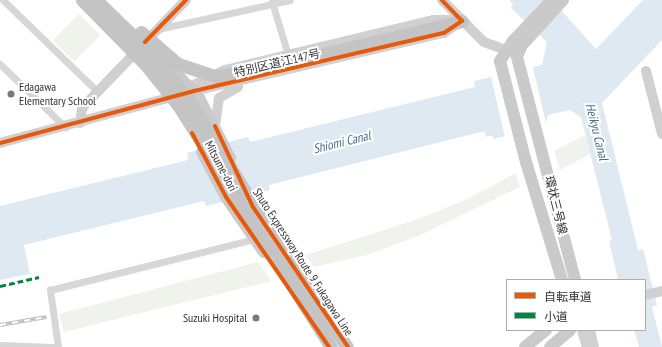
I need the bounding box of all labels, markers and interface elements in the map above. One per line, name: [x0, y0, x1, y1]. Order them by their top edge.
street label: 特別区道江147号: [232, 46, 322, 80]
place label: Edagawa Elementary School: [19, 80, 96, 108]
marker: Edagawa Elementary School: [6, 89, 16, 99]
water label: Heikyu Canal: [581, 102, 611, 162]
water label: Shiomi Canal: [312, 128, 372, 158]
street label: Mitsume-dori: [202, 138, 240, 194]
street label: 環状三号線: [542, 174, 570, 236]
street label: Shuto Expressway Route 9 Fukagawa Line: [250, 185, 356, 339]
legend: [506, 279, 646, 331]
text: 自転車道: [544, 289, 592, 304]
text: 小道: [544, 309, 568, 324]
place label: Suzuki Hospital: [183, 311, 247, 325]
marker: Suzuki Hospital: [250, 312, 262, 324]

